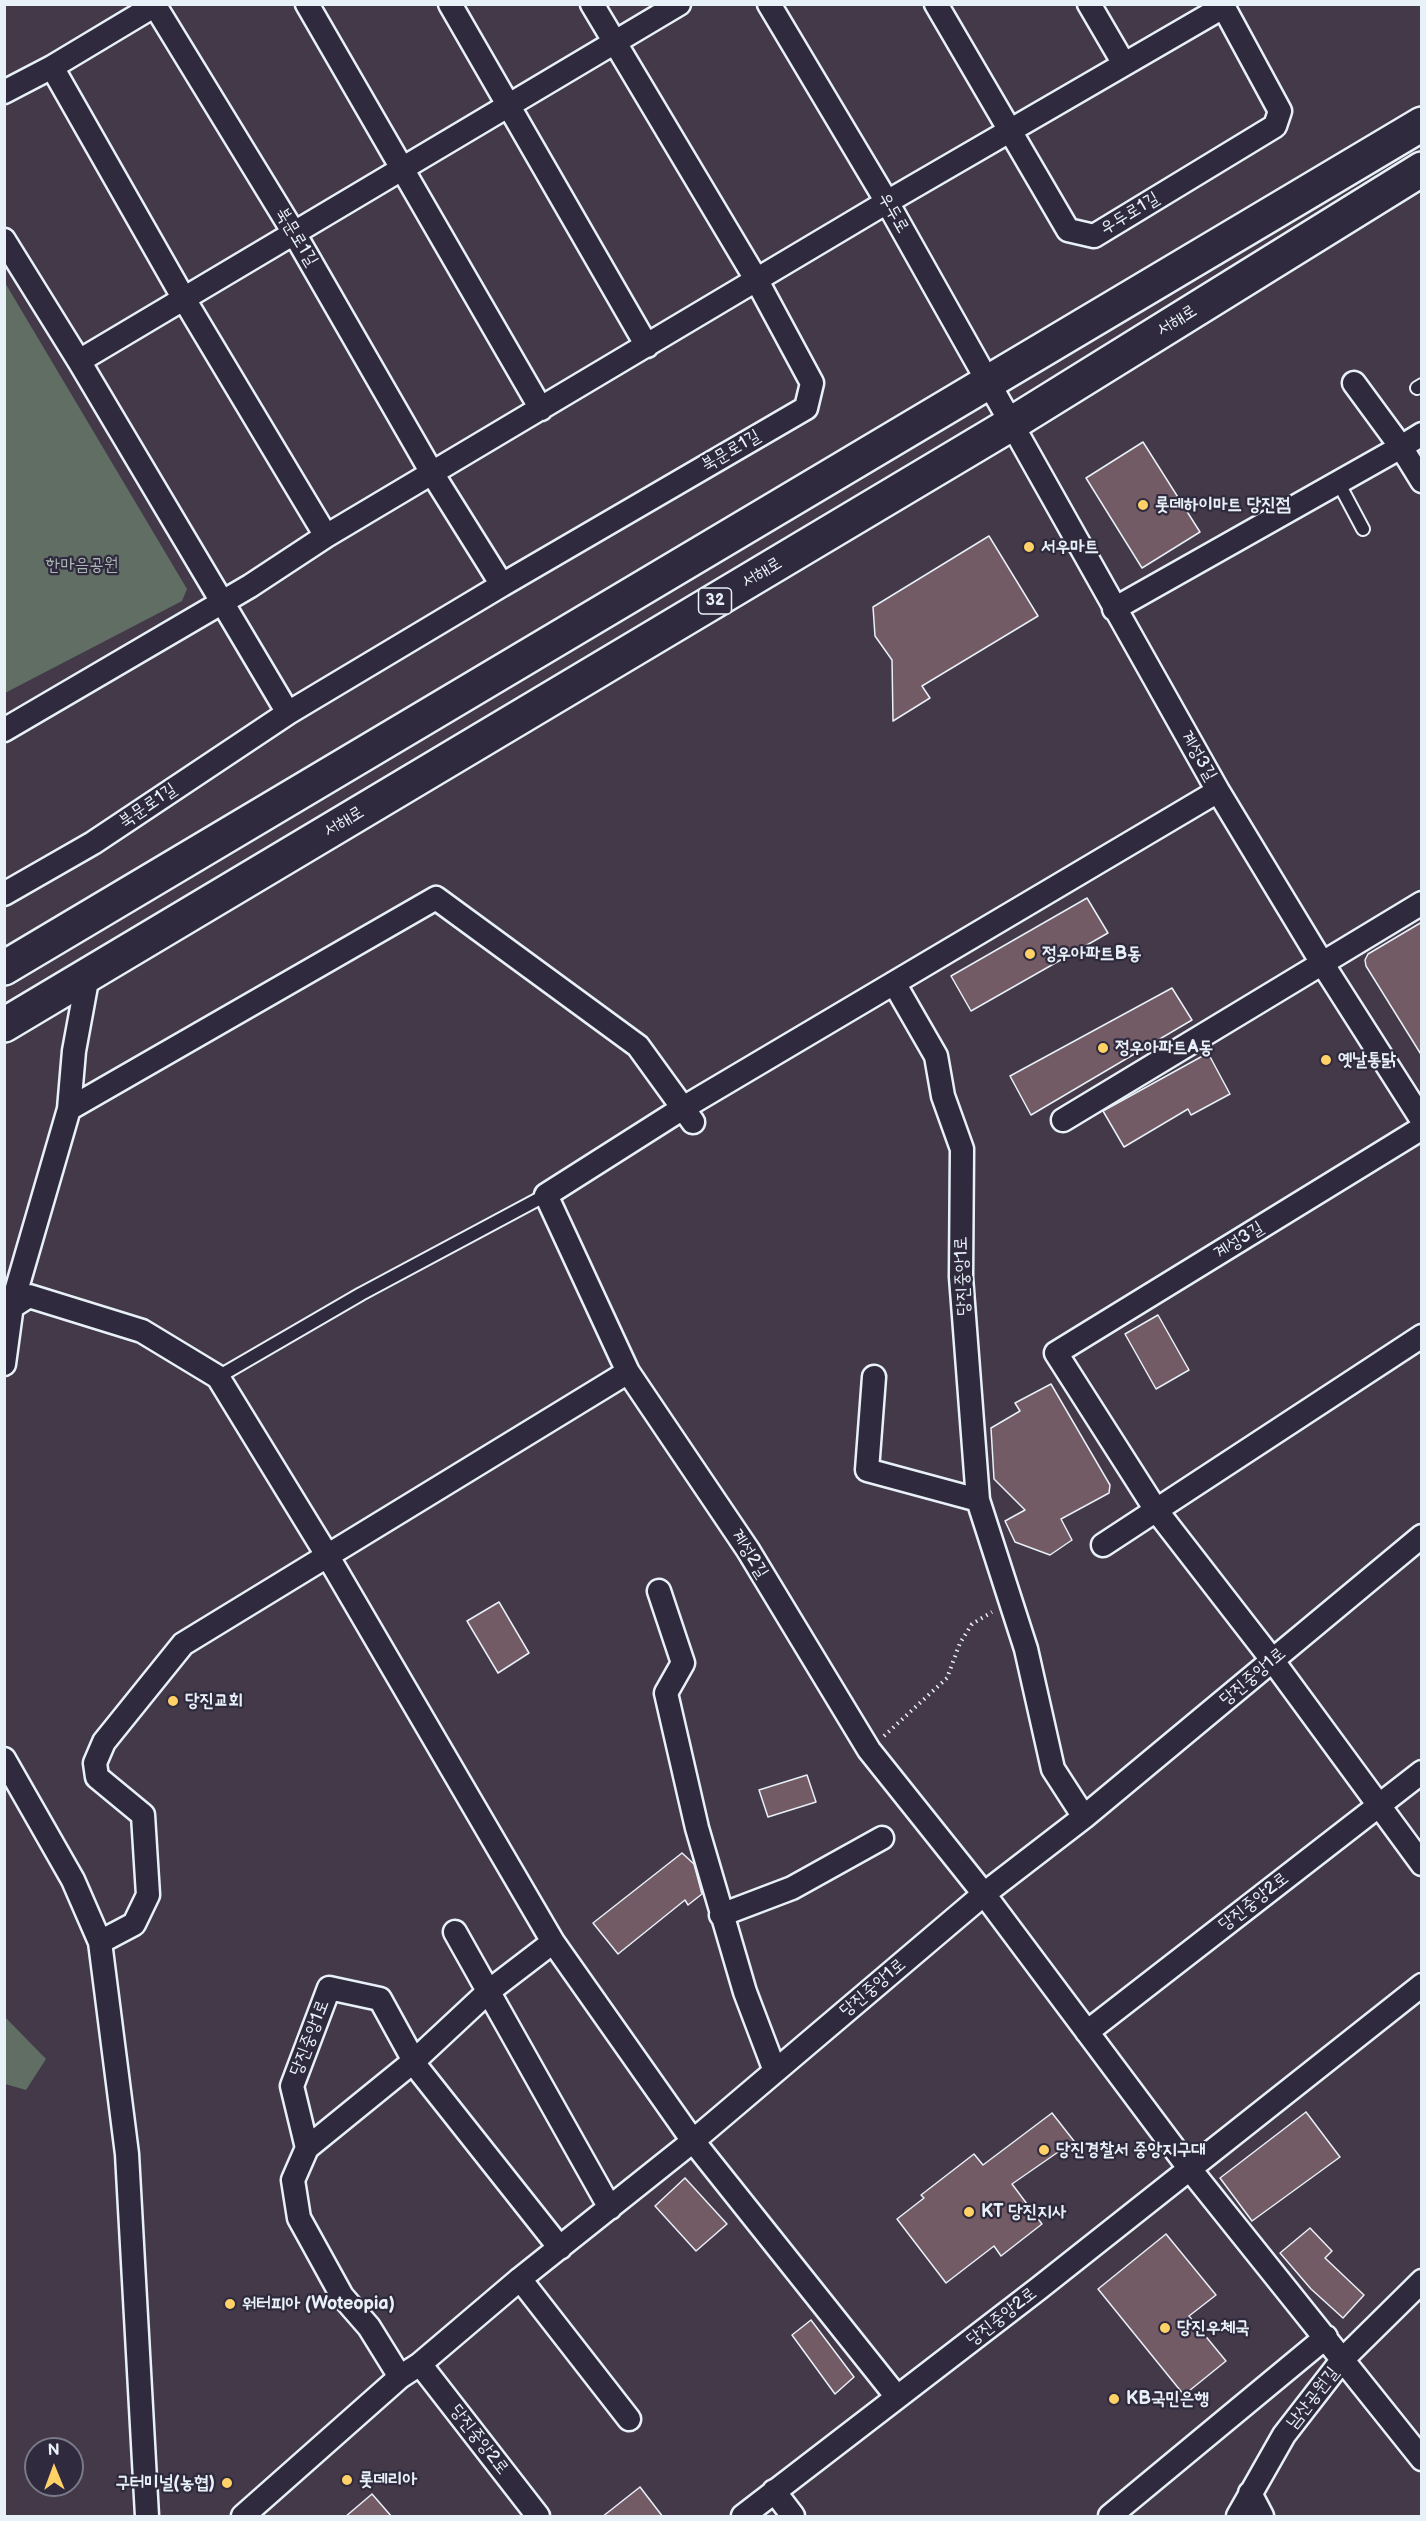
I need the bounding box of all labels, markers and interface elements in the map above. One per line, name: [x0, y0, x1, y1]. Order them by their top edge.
street label: 우두로1길: [1097, 188, 1163, 240]
street label: 우두로: [873, 189, 913, 237]
street label: 북문로1길: [270, 204, 322, 270]
street label: 서해로: [1153, 300, 1201, 342]
street label: 북문로1길: [697, 425, 765, 477]
place label: 롯데하이마트 당진점: [1155, 494, 1290, 516]
marker: 롯데하이마트 당진점: [1136, 498, 1150, 512]
place label: 서우마트: [1041, 536, 1099, 558]
marker: 서우마트: [1022, 540, 1036, 554]
street label: 서해로: [738, 553, 786, 593]
park label: 한마음공원: [46, 554, 118, 576]
road number: 32: [698, 588, 732, 614]
street label: 계성3길: [1175, 727, 1221, 785]
street label: 북문로1길: [115, 779, 181, 833]
street label: 서해로: [320, 802, 368, 842]
place label: 정우아파트B동: [1042, 943, 1142, 965]
marker: 정우아파트B동: [1023, 947, 1037, 961]
place label: 정우아파트A동: [1115, 1037, 1213, 1059]
marker: 정우아파트A동: [1096, 1041, 1110, 1055]
place label: 옛날통닭: [1338, 1049, 1396, 1071]
marker: 옛날통닭: [1319, 1053, 1333, 1067]
street label: 계성3길: [1210, 1217, 1268, 1265]
street label: 당진중앙1로: [951, 1236, 975, 1316]
street label: 계성2길: [726, 1525, 772, 1583]
street label: 당진중앙1로: [1216, 1643, 1290, 1711]
place label: 당진교회: [185, 1690, 243, 1712]
marker: 당진교회: [166, 1694, 180, 1708]
street label: 당진중앙2로: [1215, 1868, 1293, 1936]
street label: 당진중앙1로: [836, 1954, 910, 2022]
street label: 당진중앙1로: [286, 1997, 334, 2079]
place label: 당진경찰서 중앙지구대: [1056, 2139, 1206, 2161]
marker: 당진경찰서 중앙지구대: [1037, 2143, 1051, 2157]
place label: KT 당진지사: [981, 2201, 1066, 2223]
marker: KT 당진지사: [962, 2205, 976, 2219]
street label: 당진중앙2로: [963, 2283, 1041, 2351]
place label: 워터피아 (Woteopia): [242, 2293, 395, 2315]
marker: 워터피아 (Woteopia): [223, 2297, 237, 2311]
place label: 당진우체국: [1177, 2317, 1249, 2339]
marker: 당진우체국: [1158, 2321, 1172, 2335]
street label: 남산공원길: [1282, 2363, 1344, 2433]
place label: KB국민은행: [1126, 2388, 1209, 2410]
marker: KB국민은행: [1107, 2392, 1121, 2406]
street label: 당진중앙2로: [445, 2401, 513, 2479]
north arrow: [24, 2437, 84, 2497]
text: N: [48, 2441, 60, 2460]
place label: 롯데리아: [359, 2469, 417, 2491]
place label: 구터미널(농협): [115, 2472, 215, 2494]
marker: 롯데리아: [340, 2473, 354, 2487]
marker: 구터미널(농협): [220, 2476, 234, 2490]

